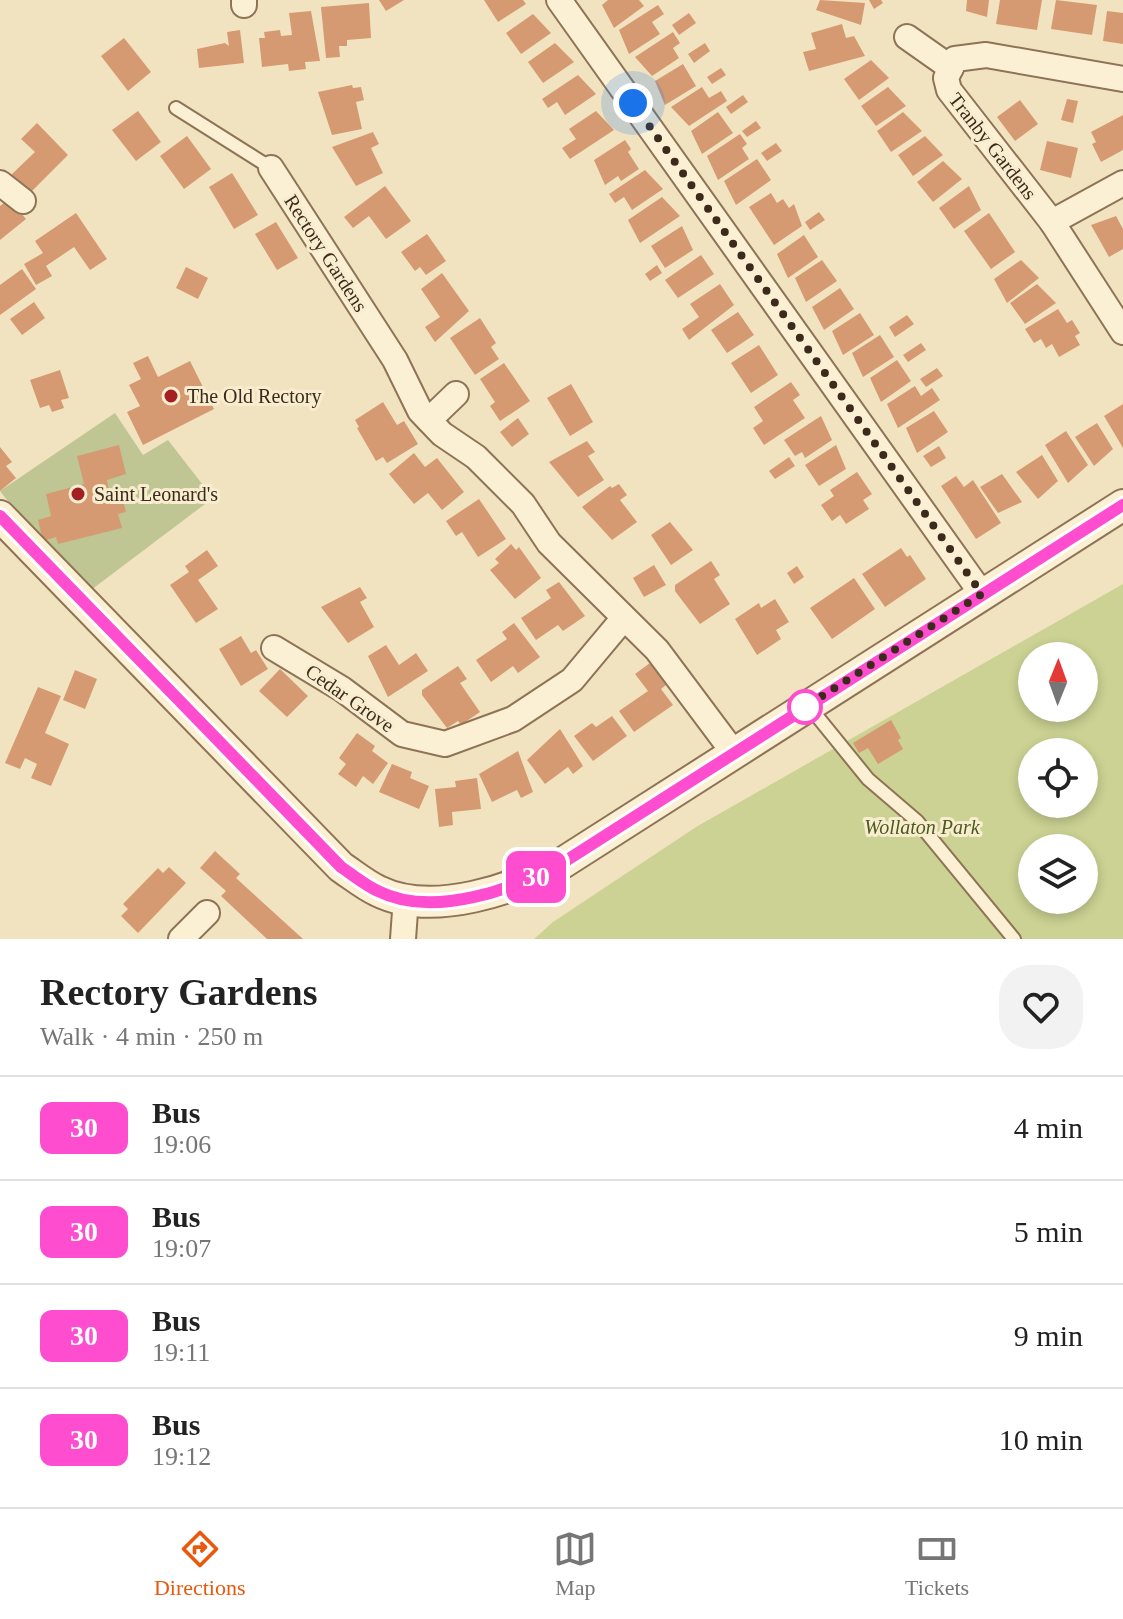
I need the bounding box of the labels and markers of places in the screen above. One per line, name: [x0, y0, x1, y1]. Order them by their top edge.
place label: The Old Rectory: [187, 385, 321, 408]
marker: The Old Rectory: [162, 387, 180, 405]
place label: Saint Leonard's: [94, 483, 218, 505]
marker: Saint Leonard's: [69, 485, 87, 503]
unlabelled marker: [788, 690, 822, 724]

